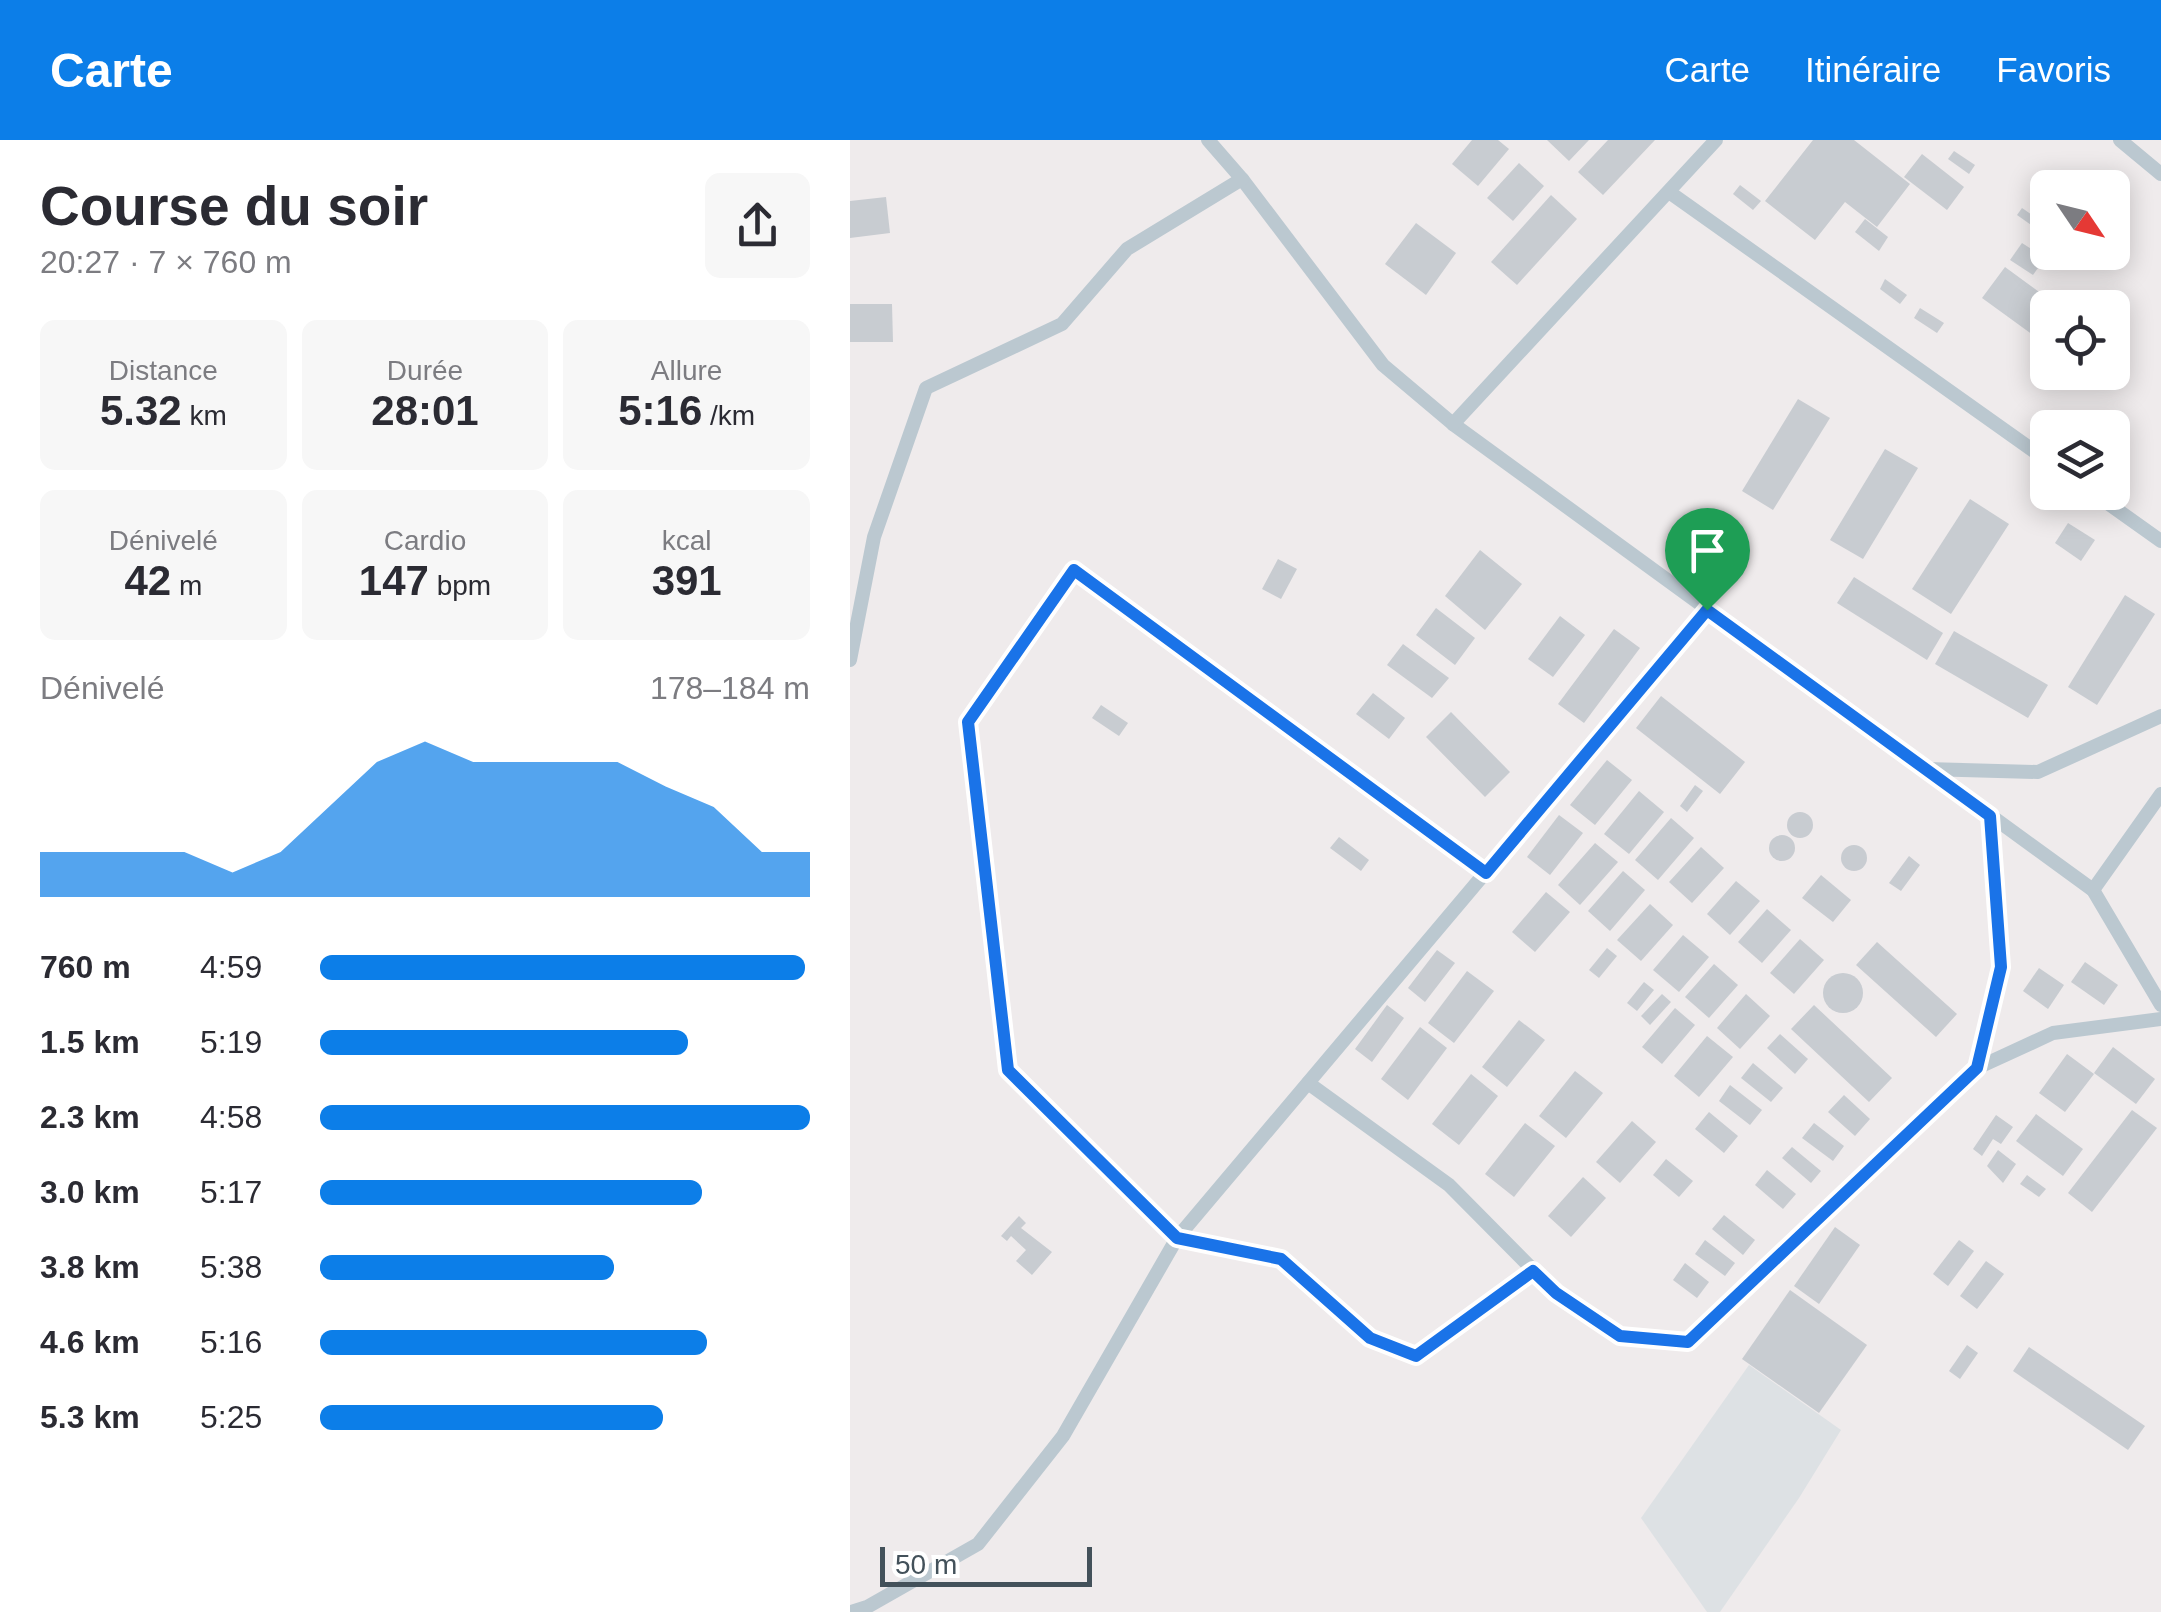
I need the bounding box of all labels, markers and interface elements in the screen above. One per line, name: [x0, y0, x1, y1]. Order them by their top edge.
text: Carte: [50, 44, 173, 97]
text: Carte: [1664, 50, 1750, 89]
text: Itinéraire: [1805, 50, 1941, 89]
text: Favoris: [1996, 50, 2111, 89]
north arrow: [2030, 170, 2130, 270]
map controls: [2030, 170, 2130, 510]
button: share: [705, 173, 810, 278]
text: Course du soir: [40, 175, 428, 237]
text: 20:27 · 7 × 760 m: [40, 244, 292, 280]
button: locate: [2030, 290, 2130, 390]
text: Distance: [109, 355, 218, 386]
text: Durée: [387, 355, 463, 386]
text: Allure: [651, 355, 722, 386]
text: 5.32: [100, 387, 182, 434]
text: 28:01: [371, 387, 479, 434]
text: 5:16: [618, 387, 702, 434]
text: km: [182, 400, 227, 431]
text: /km: [702, 400, 755, 431]
button: layers: [2030, 410, 2130, 510]
pin: [1665, 508, 1750, 611]
icon: arrive: [1680, 523, 1735, 578]
text: Dénivelé: [109, 525, 218, 556]
text: Cardio: [384, 525, 466, 556]
text: kcal: [662, 525, 712, 556]
text: 42: [124, 557, 171, 604]
text: 147: [359, 557, 429, 604]
text: 391: [652, 557, 722, 604]
text: m: [171, 570, 202, 601]
text: bpm: [429, 570, 491, 601]
text: Dénivelé: [40, 670, 165, 706]
text: 178–184 m: [650, 670, 810, 706]
text: 760 m: [40, 949, 131, 985]
text: 4:59: [200, 949, 262, 985]
text: 1.5 km: [40, 1024, 140, 1060]
text: 5:19: [200, 1024, 262, 1060]
text: 2.3 km: [40, 1099, 140, 1135]
text: 4:58: [200, 1099, 262, 1135]
text: 3.0 km: [40, 1174, 140, 1210]
text: 5:17: [200, 1174, 262, 1210]
text: 3.8 km: [40, 1249, 140, 1285]
text: 5:38: [200, 1249, 262, 1285]
text: 4.6 km: [40, 1324, 140, 1360]
text: 5:16: [200, 1324, 262, 1360]
text: 5.3 km: [40, 1399, 140, 1435]
text: 5:25: [200, 1399, 262, 1435]
scale bar: [880, 1542, 1092, 1586]
text: 50 m: [895, 1549, 957, 1580]

